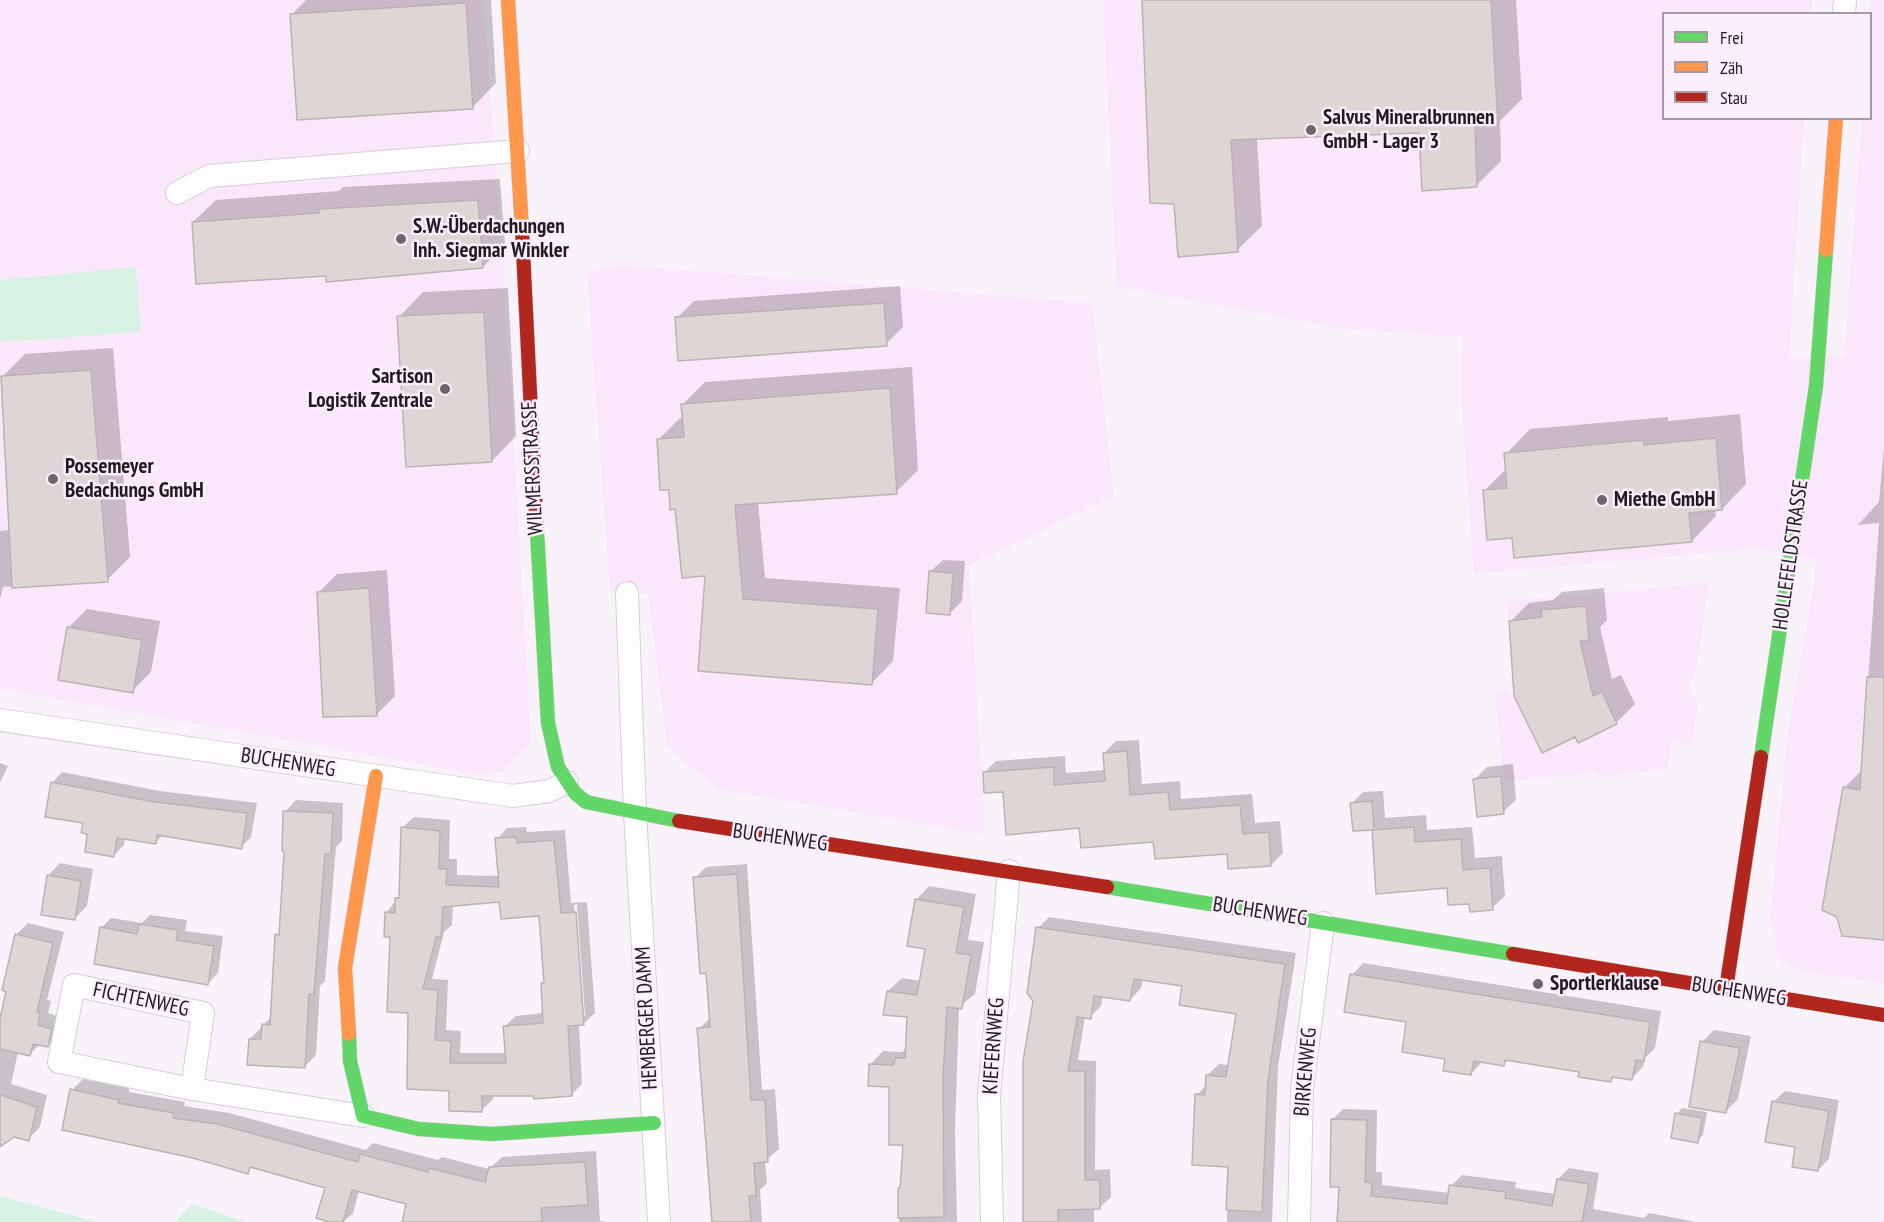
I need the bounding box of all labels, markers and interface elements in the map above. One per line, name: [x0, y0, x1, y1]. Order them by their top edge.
legend: [1662, 12, 1872, 120]
text: Frei: [1720, 26, 1744, 49]
text: Zäh: [1720, 56, 1743, 79]
text: Stau: [1720, 86, 1748, 109]
place label: Salvus Mineralbrunnen GmbH - Lager 3: [1323, 105, 1495, 155]
marker: Salvus Mineralbrunnen GmbH - Lager 3: [1304, 123, 1318, 137]
place label: S.W.-Überdachungen Inh. Siegmar Winkler: [413, 214, 569, 264]
marker: S.W.-Überdachungen Inh. Siegmar Winkler: [394, 232, 408, 246]
place label: Sartison Logistik Zentrale: [308, 364, 433, 414]
marker: Sartison Logistik Zentrale: [438, 382, 452, 396]
street label: WILMERSSTRASSE: [517, 400, 549, 536]
place label: Possemeyer Bedachungs GmbH: [65, 454, 204, 504]
marker: Possemeyer Bedachungs GmbH: [46, 472, 60, 486]
street label: HOLLEFELDSTRASSE: [1768, 478, 1814, 632]
place label: Miethe GmbH: [1614, 487, 1715, 513]
marker: Miethe GmbH: [1595, 493, 1609, 507]
street label: BUCHENWEG: [239, 743, 337, 783]
street label: BUCHENWEG: [731, 819, 829, 857]
street label: BUCHENWEG: [1211, 892, 1309, 932]
street label: HEMBERGER DAMM: [631, 946, 663, 1090]
place label: Sportlerklause: [1550, 971, 1659, 997]
street label: BUCHENWEG: [1690, 972, 1788, 1012]
marker: Sportlerklause: [1531, 977, 1545, 991]
street label: FICHTENWEG: [91, 978, 191, 1022]
street label: KIEFERNWEG: [978, 997, 1010, 1095]
street label: BIRKENWEG: [1290, 1027, 1322, 1117]

